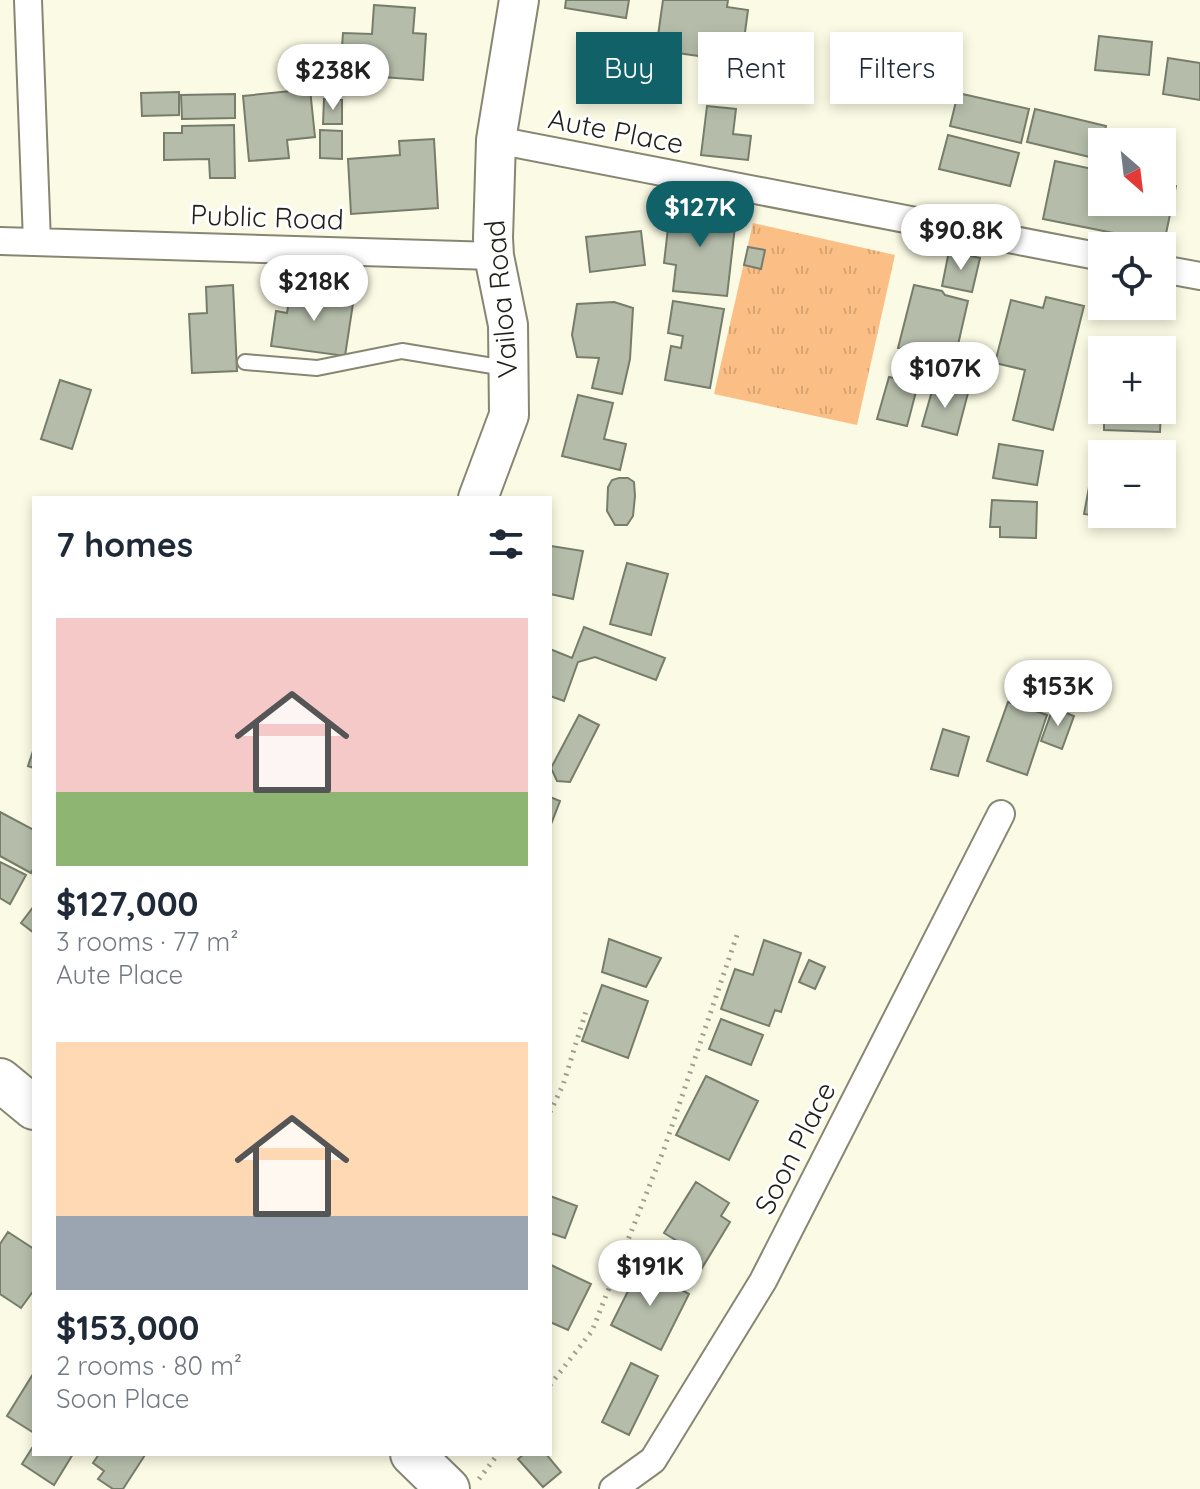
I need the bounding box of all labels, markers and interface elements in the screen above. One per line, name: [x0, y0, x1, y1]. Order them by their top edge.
chip: Buy: [576, 32, 682, 104]
chip: Rent: [698, 32, 814, 104]
chip: Filters: [830, 32, 963, 104]
pin: $238K: [277, 44, 389, 112]
text: $238K: [295, 53, 371, 86]
street label: Aute Place: [546, 100, 687, 161]
north arrow: [1088, 128, 1176, 216]
map controls: [1088, 128, 1176, 528]
pin: $127K: [644, 181, 756, 249]
text: $127K: [664, 190, 736, 223]
street label: Public Road: [190, 196, 344, 237]
pin: $90.8K: [896, 204, 1026, 272]
text: $90.8K: [919, 213, 1003, 246]
street label: Vailoa Road: [476, 219, 525, 379]
button: locate: [1088, 232, 1176, 320]
pin: $218K: [258, 255, 370, 323]
text: $218K: [278, 264, 350, 297]
button: +: [1088, 336, 1176, 424]
pin: $107K: [889, 342, 1001, 410]
text: $107K: [909, 351, 981, 384]
button: −: [1088, 440, 1176, 528]
icon: filters: [484, 522, 528, 566]
text: 7 homes: [56, 523, 193, 566]
pin: $153K: [1002, 660, 1114, 728]
text: $153K: [1022, 669, 1094, 702]
icon: home: [220, 670, 364, 814]
text: $127,000: [56, 882, 199, 925]
text: 3 rooms · 77 m²: [56, 925, 238, 958]
text: Aute Place: [56, 958, 183, 991]
street label: Soon Place: [746, 1076, 843, 1220]
icon: home: [220, 1094, 364, 1238]
pin: $191K: [594, 1240, 706, 1308]
text: $191K: [616, 1249, 684, 1282]
text: $153,000: [56, 1306, 199, 1349]
text: 2 rooms · 80 m²: [56, 1349, 242, 1382]
text: Soon Place: [56, 1382, 190, 1415]

